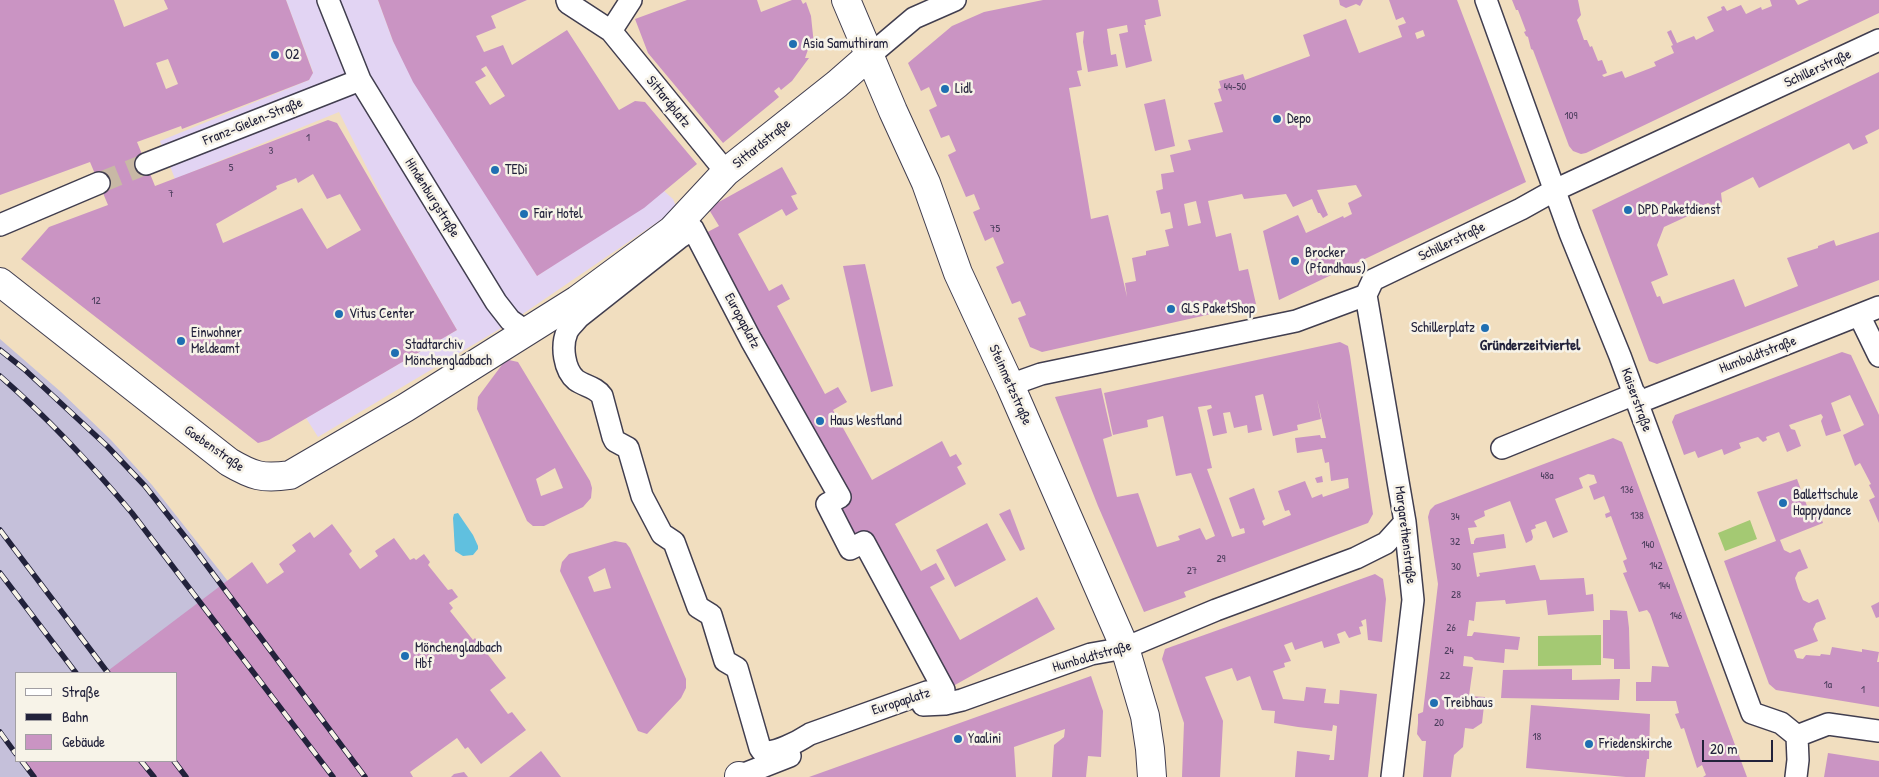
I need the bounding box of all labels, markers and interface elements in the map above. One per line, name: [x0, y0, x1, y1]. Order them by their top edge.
place label: Asia Samuthiram: [803, 36, 888, 52]
marker: Asia Samuthiram: [787, 38, 799, 50]
street label: Schillerstraße: [1782, 46, 1854, 92]
place label: O2: [285, 47, 299, 63]
marker: O2: [269, 49, 281, 61]
street label: Sittardplatz: [642, 73, 694, 131]
house number: 44-50: [1224, 80, 1246, 94]
place label: Lidl: [955, 81, 973, 97]
marker: Lidl: [939, 83, 951, 95]
street label: Franz-Gielen-Straße: [201, 94, 305, 150]
house number: 109: [1565, 109, 1577, 123]
place label: Depo: [1287, 111, 1311, 127]
marker: Depo: [1271, 113, 1283, 125]
street label: Sittardstraße: [730, 116, 794, 172]
house number: 1: [306, 131, 310, 145]
house number: 3: [269, 144, 273, 158]
street label: Hindenburgstraße: [401, 155, 463, 241]
house number: 5: [229, 161, 233, 175]
place label: TEDi: [505, 162, 528, 178]
marker: TEDi: [489, 164, 501, 176]
house number: 7: [168, 187, 174, 201]
place label: DPD Paketdienst: [1638, 202, 1720, 218]
marker: DPD Paketdienst: [1622, 204, 1634, 216]
place label: Fair Hotel: [534, 206, 583, 222]
marker: Fair Hotel: [518, 208, 530, 220]
street label: Schillerstraße: [1416, 219, 1488, 265]
house number: 75: [990, 222, 1000, 236]
place label: Brocker (Pfandhaus): [1305, 245, 1366, 278]
marker: Brocker (Pfandhaus): [1289, 255, 1301, 267]
street label: Europaplatz: [720, 290, 764, 352]
house number: 12: [91, 294, 101, 308]
place label: GLS PaketShop: [1181, 301, 1255, 317]
marker: GLS PaketShop: [1165, 303, 1177, 315]
place label: Vitus Center: [349, 306, 414, 322]
marker: Vitus Center: [333, 308, 345, 320]
place label: Schillerplatz: [1411, 320, 1475, 336]
marker: Schillerplatz: [1479, 322, 1491, 334]
place label: Einwohner Meldeamt: [191, 325, 242, 358]
street label: Humboldtstraße: [1717, 333, 1799, 377]
marker: Einwohner Meldeamt: [175, 335, 187, 347]
place label: Stadtarchiv Mönchengladbach: [405, 337, 492, 370]
district label: Gründerzeitviertel: [1480, 337, 1580, 355]
street label: Steinmetzstraße: [985, 342, 1035, 428]
marker: Stadtarchiv Mönchengladbach: [389, 347, 401, 359]
street label: Kaiserstraße: [1617, 366, 1655, 434]
place label: Haus Westland: [830, 413, 902, 429]
marker: Haus Westland: [814, 415, 826, 427]
street label: Goebenstraße: [181, 422, 247, 476]
house number: 48a: [1540, 469, 1554, 483]
house number: 136: [1620, 483, 1634, 497]
street label: Margarethenstraße: [1391, 485, 1419, 585]
place label: Ballettschule Happydance: [1793, 487, 1858, 520]
marker: Ballettschule Happydance: [1777, 497, 1789, 509]
house number: 138: [1630, 509, 1644, 523]
house number: 34: [1450, 510, 1460, 524]
house number: 32: [1450, 535, 1460, 549]
house number: 140: [1641, 538, 1655, 552]
house number: 29: [1216, 552, 1226, 566]
house number: 142: [1649, 559, 1663, 573]
house number: 30: [1451, 560, 1461, 574]
house number: 27: [1187, 564, 1197, 578]
house number: 144: [1658, 579, 1670, 593]
house number: 28: [1451, 588, 1461, 602]
house number: 146: [1670, 609, 1682, 623]
house number: 26: [1446, 621, 1456, 635]
street label: Humboldtstraße: [1051, 638, 1133, 676]
place label: Mönchengladbach Hbf: [415, 640, 502, 672]
house number: 24: [1444, 644, 1454, 658]
marker: Mönchengladbach Hbf: [399, 650, 411, 662]
house number: 22: [1440, 669, 1450, 683]
legend: [15, 672, 178, 762]
house number: 1a: [1824, 678, 1832, 692]
text: Straße: [62, 681, 100, 702]
house number: 1: [1861, 683, 1865, 697]
street label: Europaplatz: [870, 685, 932, 719]
place label: Treibhaus: [1444, 695, 1493, 711]
marker: Treibhaus: [1428, 697, 1440, 709]
text: Bahn: [62, 706, 89, 727]
house number: 20: [1434, 716, 1444, 730]
house number: 18: [1533, 730, 1541, 744]
scale bar: [1704, 730, 1775, 762]
text: Gebäude: [62, 731, 105, 752]
place label: Yaalini: [968, 731, 1001, 747]
marker: Yaalini: [952, 733, 964, 745]
place label: Friedenskirche: [1599, 736, 1672, 752]
marker: Friedenskirche: [1583, 738, 1595, 750]
text: 20 m: [1710, 738, 1737, 759]

